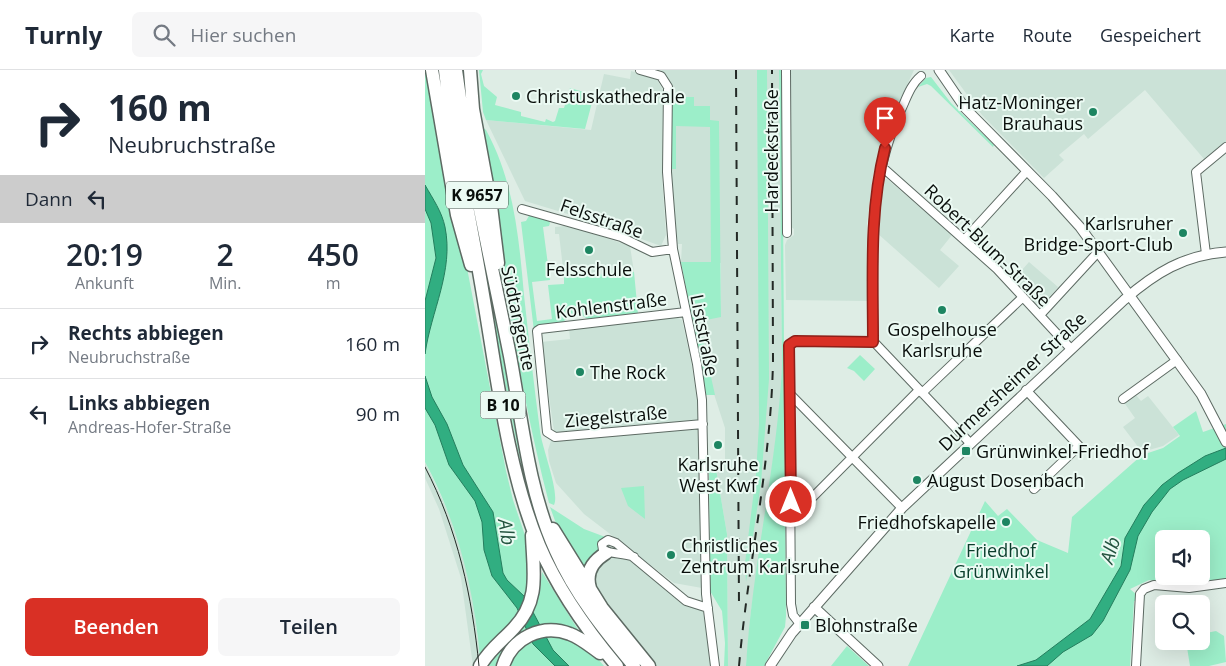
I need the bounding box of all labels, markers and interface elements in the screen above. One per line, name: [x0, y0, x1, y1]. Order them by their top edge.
search box: [132, 12, 482, 57]
text: Turnly: [25, 18, 102, 51]
icon: search: [150, 21, 178, 49]
text: Hier suchen: [190, 22, 296, 48]
text: Karte: [950, 23, 995, 47]
text: Route: [1023, 23, 1072, 47]
text: Gespeichert: [1100, 23, 1201, 47]
text: 160 m: [108, 84, 212, 131]
place label: Christuskathedrale: [526, 84, 685, 108]
street label: Hardeckstraße: [759, 89, 783, 213]
icon: right: [25, 90, 90, 155]
marker: Christuskathedrale: [510, 90, 522, 102]
place label: Hatz-Moninger Brauhaus: [958, 90, 1084, 135]
pin: [864, 97, 906, 148]
icon: arrive: [871, 104, 899, 132]
marker: Hatz-Moninger Brauhaus: [1087, 106, 1099, 118]
text: Neubruchstraße: [108, 129, 276, 159]
street label: Robert-Blum-Straße: [920, 178, 1056, 312]
road number: K 9657: [446, 182, 508, 208]
icon: left: [83, 185, 111, 213]
text: Dann: [25, 186, 73, 212]
street label: Felsstraße: [557, 193, 647, 243]
place label: Karlsruher Bridge-Sport-Club: [1024, 211, 1174, 256]
marker: Karlsruher Bridge-Sport-Club: [1177, 227, 1189, 239]
text: 20:19: [66, 234, 143, 275]
text: 2: [217, 234, 234, 275]
text: 450: [307, 234, 359, 275]
marker: Felsschule: [583, 244, 595, 256]
place label: Felsschule: [546, 257, 632, 281]
street label: Südtangente: [496, 263, 542, 373]
text: Ankunft: [75, 272, 134, 294]
text: Min.: [209, 272, 241, 294]
text: m: [326, 272, 341, 294]
street label: Kohlenstraße: [554, 286, 668, 324]
street label: Liststraße: [685, 292, 725, 378]
marker: Gospelhouse Karlsruhe: [936, 304, 948, 316]
street label: Durmersheimer Straße: [933, 306, 1091, 456]
place label: Gospelhouse Karlsruhe: [887, 317, 997, 362]
text: Rechts abbiegen: [68, 320, 224, 346]
icon: right: [25, 330, 53, 358]
text: 160 m: [345, 331, 400, 357]
text: Neubruchstraße: [68, 346, 190, 368]
place label: The Rock: [590, 360, 666, 384]
marker: The Rock: [574, 366, 586, 378]
text: Links abbiegen: [68, 390, 210, 416]
road number: B 10: [481, 392, 525, 418]
icon: left: [25, 400, 53, 428]
street label: Ziegelstraße: [564, 400, 668, 432]
text: 90 m: [356, 401, 400, 427]
text: Andreas-Hofer-Straße: [68, 416, 231, 438]
marker: Karlsruhe West Kwf: [712, 439, 724, 451]
place label: Grünwinkel-Friedhof: [976, 439, 1149, 463]
marker: Grünwinkel-Friedhof: [960, 445, 972, 457]
place label: Karlsruhe West Kwf: [677, 452, 759, 497]
place label: August Dosenbach: [927, 468, 1084, 492]
marker: August Dosenbach: [911, 474, 923, 486]
position arrow: [764, 475, 816, 527]
place label: Friedhofskapelle: [857, 510, 996, 534]
water label: Alb: [492, 515, 522, 547]
marker: Friedhofskapelle: [1000, 516, 1012, 528]
map controls: [1155, 530, 1210, 650]
button: sound: [1155, 530, 1210, 585]
place label: Christliches Zentrum Karlsruhe: [681, 533, 840, 578]
water label: Alb: [1093, 533, 1126, 568]
park label: Friedhof Grünwinkel: [953, 538, 1049, 583]
marker: Christliches Zentrum Karlsruhe: [665, 549, 677, 561]
button: search: [1155, 595, 1210, 650]
button: Beenden: [25, 598, 208, 656]
button: Teilen: [218, 598, 400, 656]
place label: Blohnstraße: [815, 613, 918, 637]
marker: Blohnstraße: [799, 619, 811, 631]

